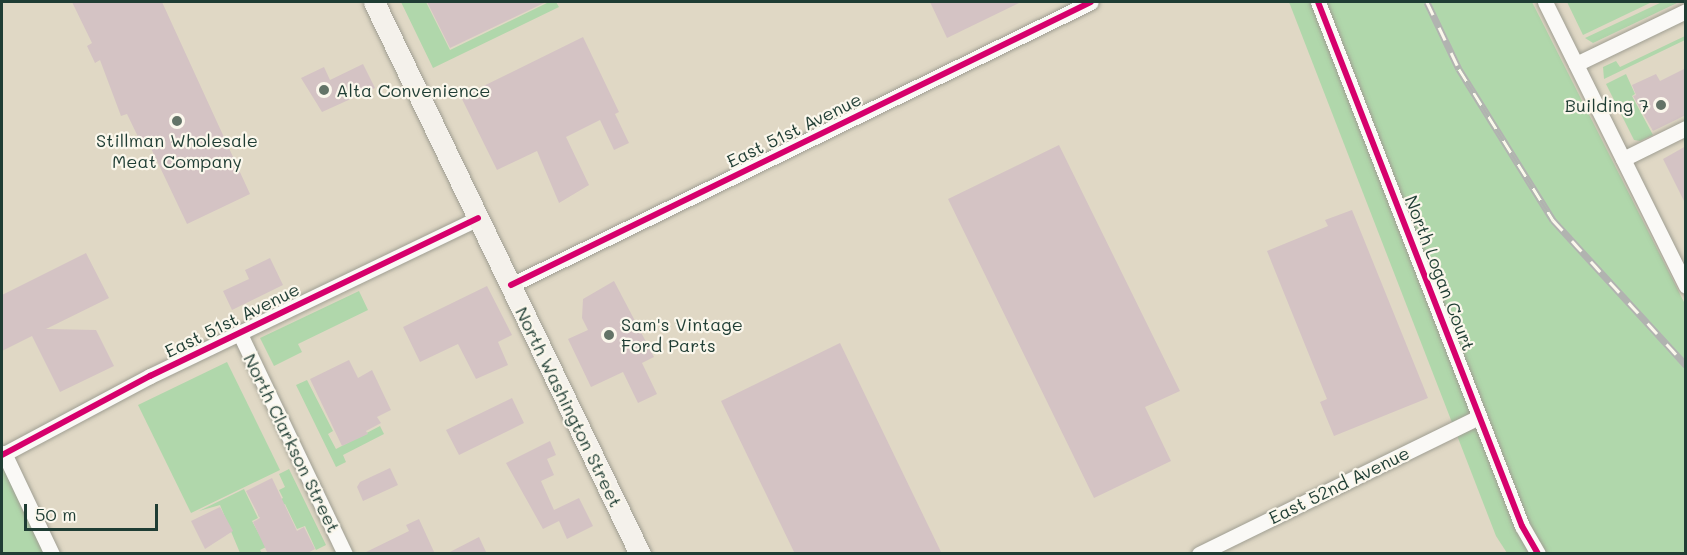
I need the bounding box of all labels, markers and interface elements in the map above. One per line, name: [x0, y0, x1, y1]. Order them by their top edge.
place label: Alta Convenience: [336, 79, 490, 101]
marker: Alta Convenience: [317, 83, 331, 97]
street label: East 51st Avenue: [723, 88, 865, 172]
place label: Building 7: [1565, 94, 1649, 116]
marker: Building 7: [1654, 98, 1668, 112]
marker: Stillman Wholesale Meat Company: [170, 114, 184, 128]
place label: Stillman Wholesale Meat Company: [96, 130, 258, 172]
street label: North Logan Court: [1400, 192, 1480, 354]
street label: East 51st Avenue: [161, 278, 303, 362]
street label: North Washington Street: [511, 303, 627, 511]
place label: Sam's Vintage Ford Parts: [621, 314, 743, 356]
marker: Sam's Vintage Ford Parts: [602, 328, 616, 342]
street label: North Clarkson Street: [239, 350, 345, 536]
street label: East 52nd Avenue: [1265, 442, 1413, 528]
scale bar: [27, 492, 160, 530]
text: 50 m: [35, 502, 77, 526]

